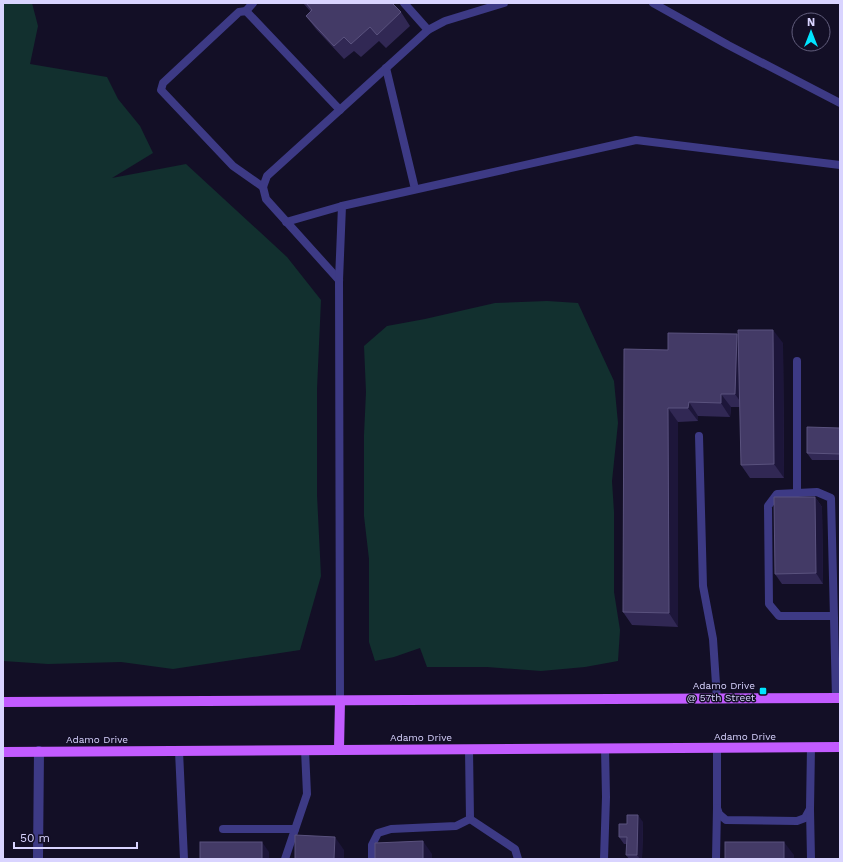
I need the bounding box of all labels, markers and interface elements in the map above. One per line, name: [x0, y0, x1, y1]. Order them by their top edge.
north arrow: [791, 12, 831, 52]
text: N: [807, 16, 815, 29]
place label: Adamo Drive @ 57th Street: [687, 680, 756, 703]
marker: Adamo Drive @ 57th Street: [758, 686, 768, 696]
street label: Adamo Drive: [714, 731, 776, 742]
street label: Adamo Drive: [390, 732, 452, 743]
street label: Adamo Drive: [66, 734, 128, 745]
scale bar: [14, 824, 137, 850]
text: 50 m: [20, 831, 50, 845]

